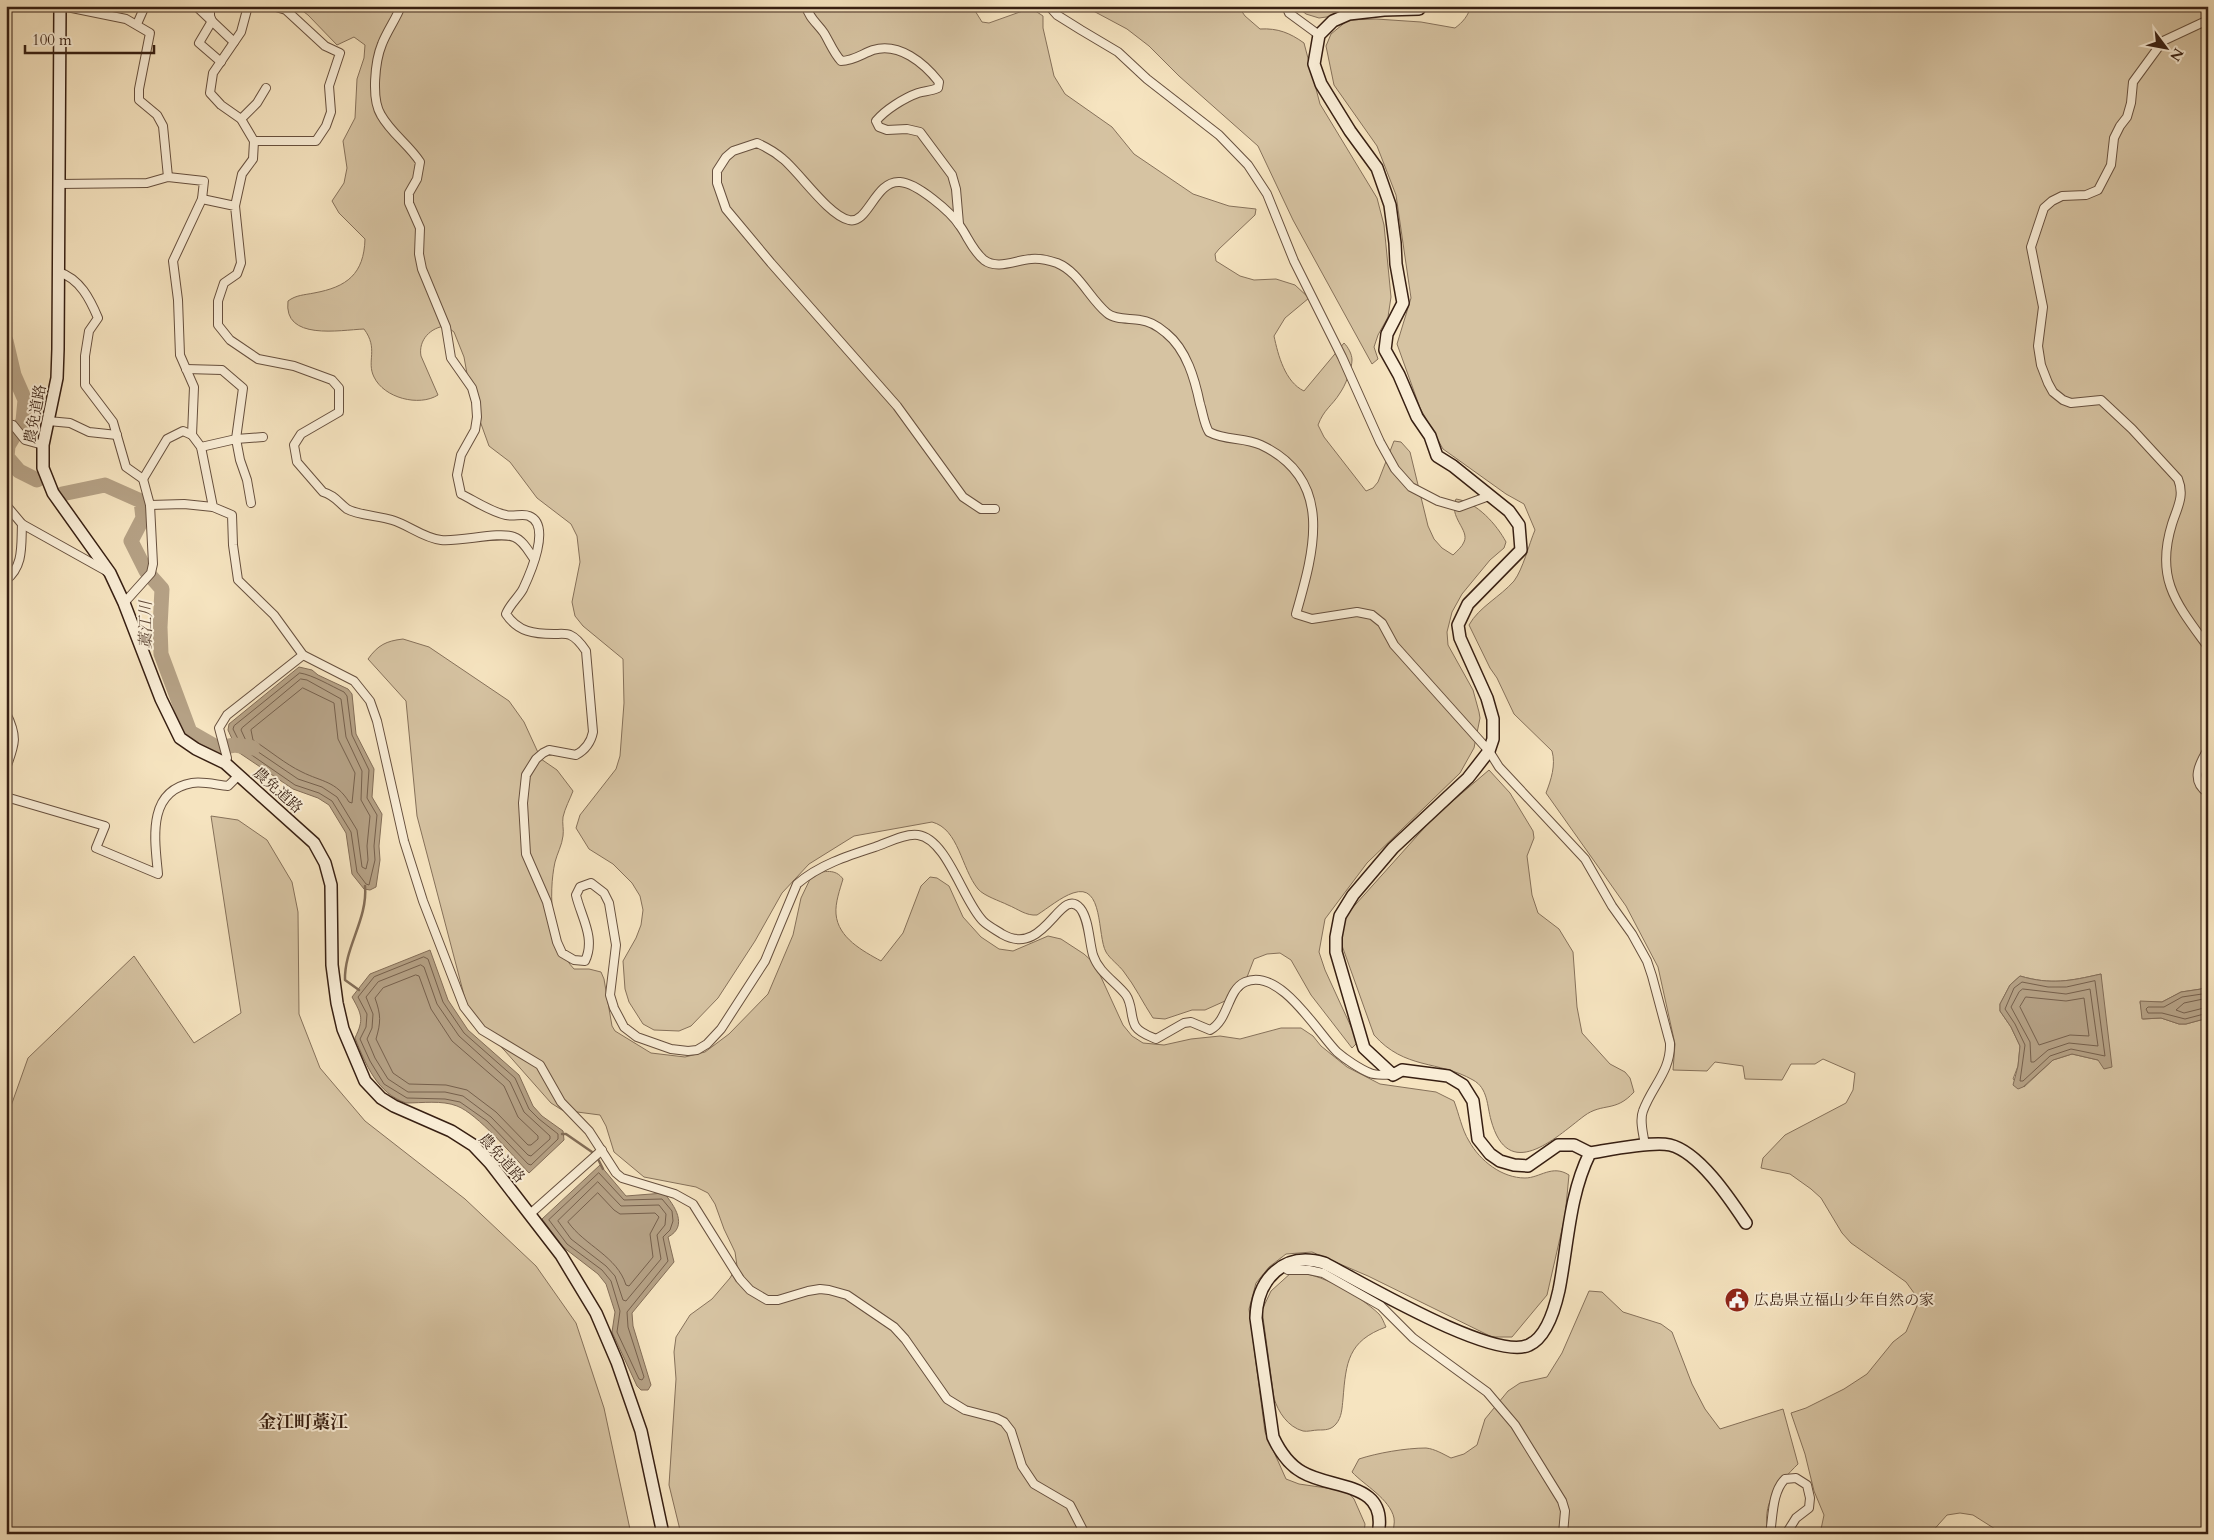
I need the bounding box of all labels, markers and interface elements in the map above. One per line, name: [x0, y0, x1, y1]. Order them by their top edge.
scale bar: [25, 22, 154, 54]
north arrow: [2142, 22, 2192, 72]
text: 100 m: [32, 30, 72, 50]
text: N: [2165, 44, 2188, 65]
street label: 農免道路: [19, 383, 51, 445]
water label: 藁江川: [135, 599, 157, 649]
street label: 農免道路: [249, 762, 307, 818]
street label: 農免道路: [474, 1129, 530, 1187]
public building icon: 広島県立福山少年自然の家: [1724, 1287, 1750, 1313]
place label: 広島県立福山少年自然の家: [1754, 1290, 1934, 1310]
district label: 金江町藁江: [258, 1410, 348, 1435]

